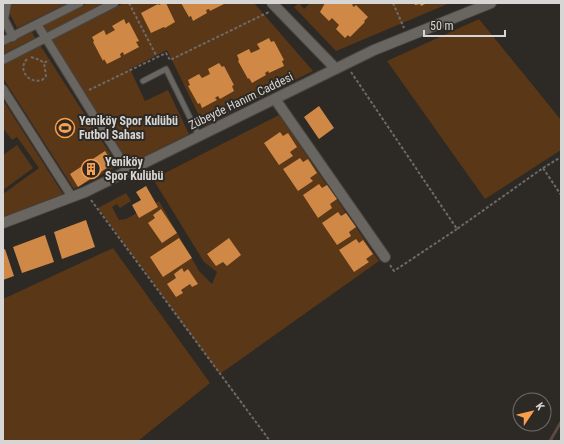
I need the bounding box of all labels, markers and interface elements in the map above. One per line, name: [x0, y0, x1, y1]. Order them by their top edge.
scale bar: [424, 12, 505, 38]
text: 50 m: [430, 19, 454, 33]
street label: Zübeyde Hanım Caddesi: [186, 70, 296, 132]
place label: Yeniköy Spor Kulübü Futbol Sahası: [79, 114, 178, 142]
sports icon: Yeniköy Spor Kulübü Futbol Sahası: [54, 117, 76, 139]
place label: Yeniköy Spor Kulübü: [105, 155, 163, 183]
building icon: Yeniköy Spor Kulübü: [80, 158, 102, 180]
north arrow: [512, 392, 552, 432]
text: K: [533, 400, 547, 414]

